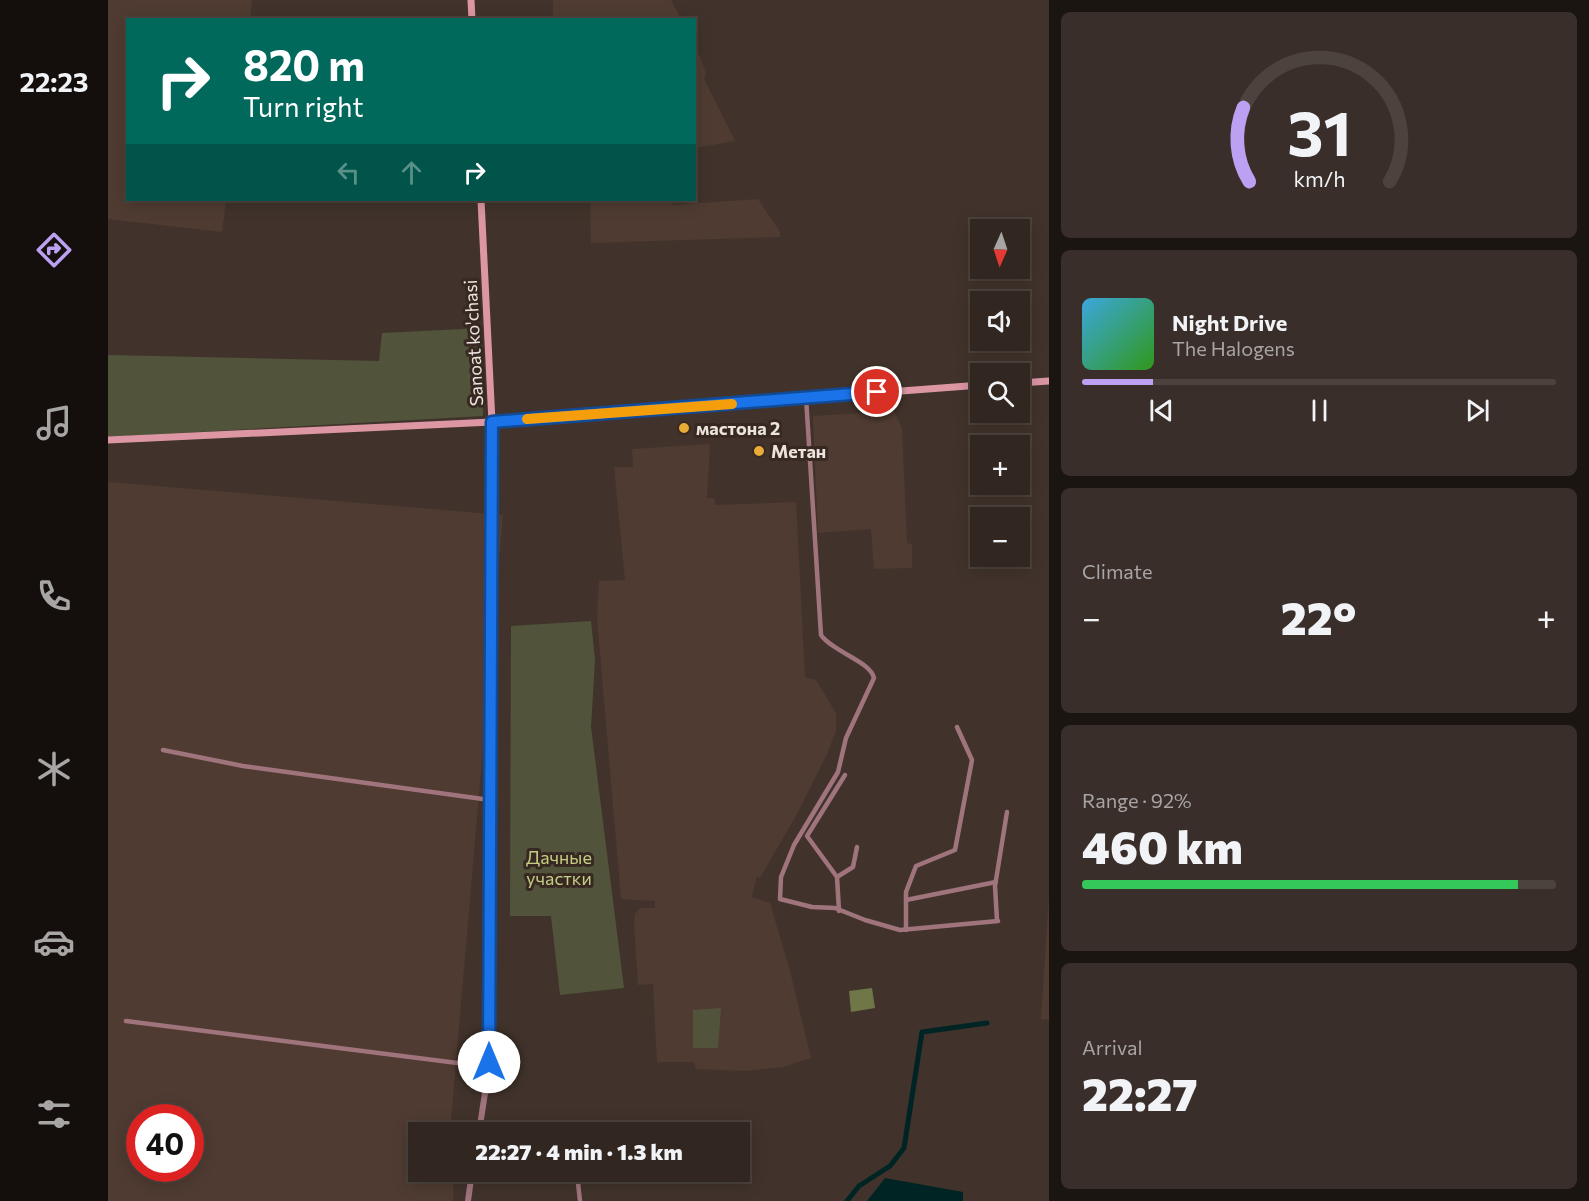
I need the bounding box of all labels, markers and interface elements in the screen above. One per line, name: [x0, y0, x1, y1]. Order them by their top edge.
text: 820 m: [243, 38, 365, 90]
icon: right: [144, 42, 222, 120]
text: 22:23: [20, 65, 88, 98]
text: Turn right: [243, 90, 363, 123]
text: 31: [1287, 93, 1351, 169]
icon: left: [332, 156, 365, 189]
icon: ahead: [395, 156, 428, 189]
icon: right: [458, 156, 491, 189]
text: km/h: [1293, 165, 1345, 191]
north arrow: [970, 219, 1030, 279]
map controls: [970, 219, 1030, 567]
icon: directions: [33, 229, 75, 271]
street label: Sanoat ko'chasi: [459, 279, 487, 407]
button: sound: [970, 291, 1030, 351]
text: Night Drive: [1172, 309, 1287, 336]
text: The Halogens: [1172, 336, 1295, 360]
button: search: [970, 363, 1030, 423]
pin: [851, 366, 902, 417]
icon: arrive: [860, 375, 893, 408]
icon: previous: [1145, 394, 1178, 427]
icon: pause: [1303, 394, 1336, 427]
icon: next: [1461, 394, 1494, 427]
icon: music: [33, 402, 75, 444]
place label: мастона 2: [696, 417, 780, 439]
marker: мастона 2: [677, 421, 691, 435]
button: +: [970, 435, 1030, 495]
place label: Метан: [771, 440, 826, 462]
marker: Метан: [752, 444, 766, 458]
button: −: [970, 507, 1030, 567]
text: Climate: [1082, 559, 1152, 583]
icon: phone: [33, 575, 75, 617]
text: 22°: [1281, 589, 1357, 644]
text: −: [1082, 596, 1101, 637]
text: +: [1537, 596, 1556, 637]
icon: climate: [33, 748, 75, 790]
text: Range · 92%: [1082, 788, 1192, 812]
text: 460 km: [1082, 818, 1243, 873]
park label: Дачные участки: [526, 846, 592, 889]
icon: car: [33, 921, 75, 963]
position arrow: [457, 1030, 521, 1094]
text: Arrival: [1082, 1035, 1143, 1059]
text: 22:27: [1082, 1065, 1197, 1120]
icon: filters: [33, 1093, 75, 1135]
speed limit sign: 40: [126, 1104, 204, 1182]
text: 22:27 · 4 min · 1.3 km: [475, 1138, 683, 1165]

